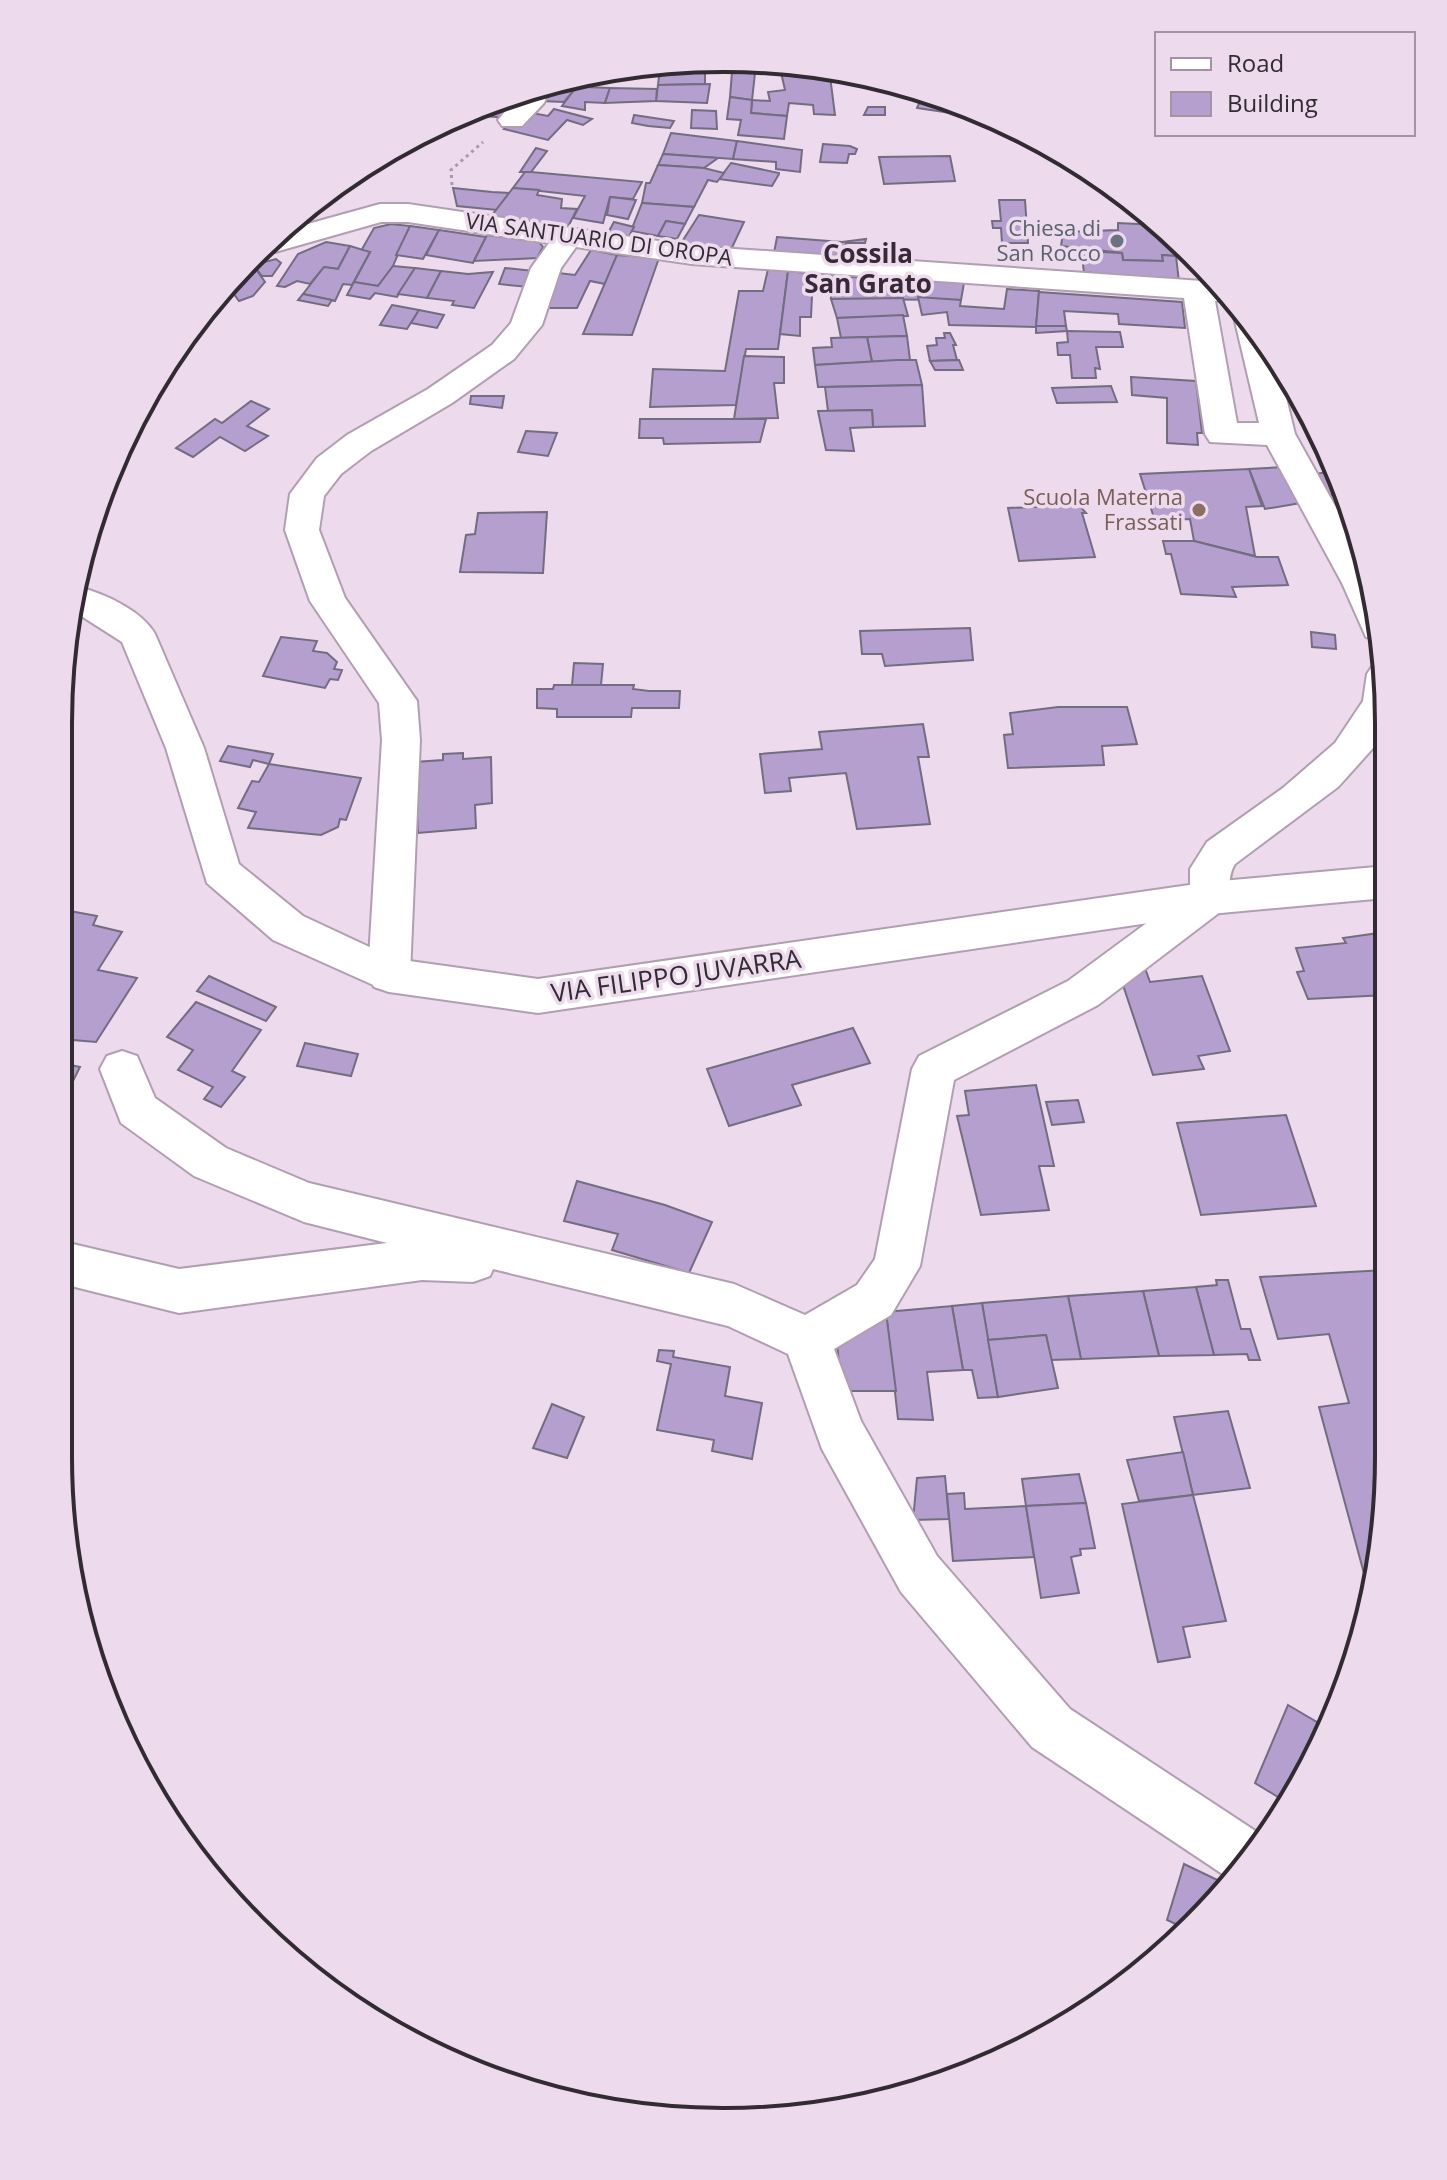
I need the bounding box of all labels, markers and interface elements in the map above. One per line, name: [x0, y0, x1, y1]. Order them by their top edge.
legend: [1155, 32, 1415, 136]
text: Road: [1227, 46, 1284, 79]
text: Building: [1227, 86, 1318, 119]
street label: VIA SANTUARIO DI OROPA: [464, 204, 734, 272]
place label: Chiesa di San Rocco: [996, 212, 1101, 267]
marker: Chiesa di San Rocco: [1108, 232, 1126, 250]
district label: Cossila San Grato: [804, 235, 932, 301]
place label: Scuola Materna Frassati: [1023, 481, 1183, 536]
marker: Scuola Materna Frassati: [1190, 501, 1208, 519]
street label: VIA FILIPPO JUVARRA: [549, 940, 804, 1010]

